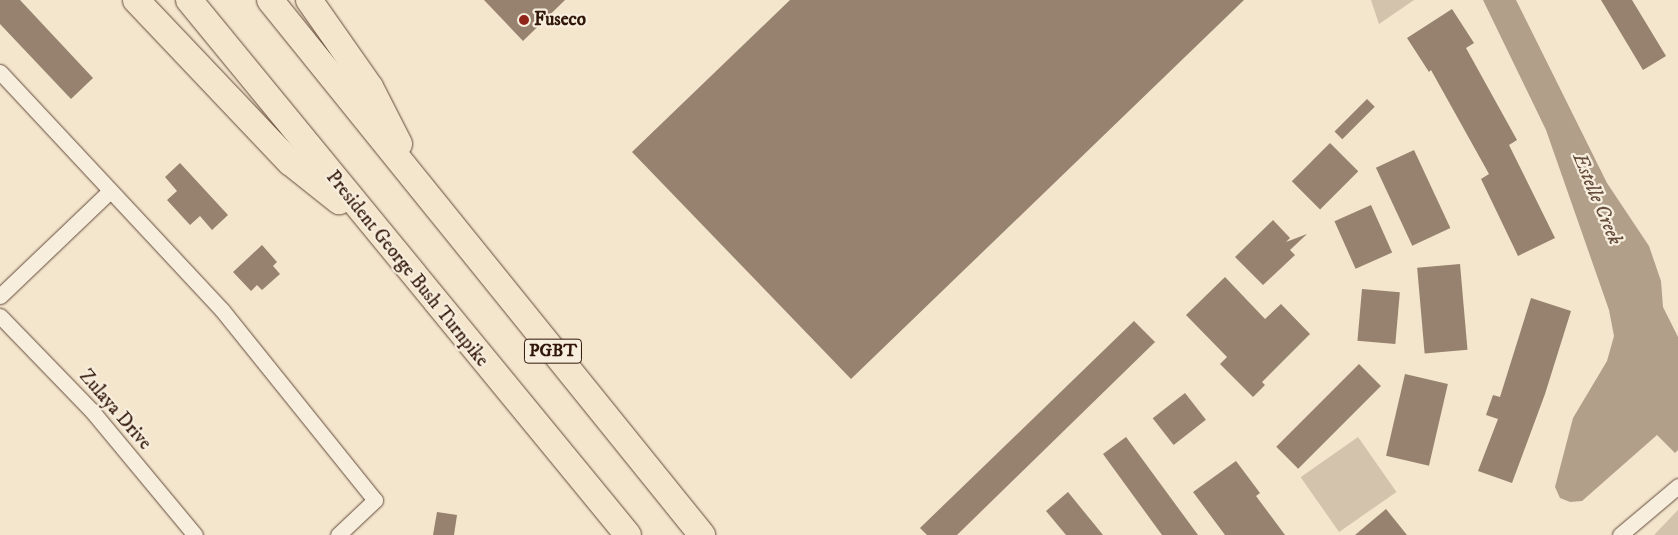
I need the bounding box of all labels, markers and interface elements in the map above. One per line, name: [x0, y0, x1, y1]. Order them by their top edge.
place label: Fuseco: [534, 9, 586, 31]
marker: Fuseco: [518, 14, 530, 26]
water label: Estelle Creek: [1567, 149, 1627, 249]
street label: President George Bush Turnpike: [321, 166, 493, 372]
road number: PGBT: [523, 336, 583, 366]
street label: Zulaya Drive: [74, 365, 156, 455]

